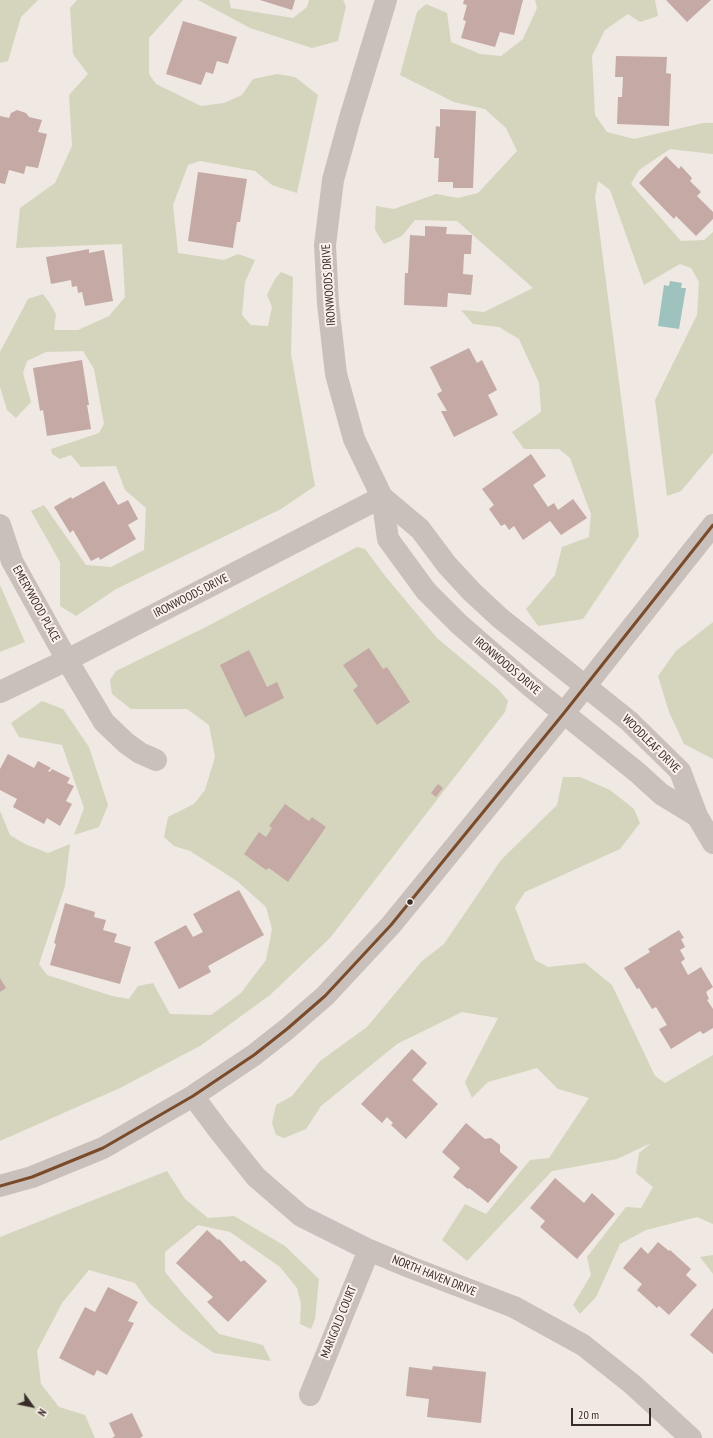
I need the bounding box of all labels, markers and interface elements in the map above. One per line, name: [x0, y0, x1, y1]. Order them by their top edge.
street label: IRONWOODS DRIVE: [319, 244, 339, 326]
street label: EMERYWOOD PLACE: [9, 563, 63, 645]
street label: IRONWOODS DRIVE: [151, 571, 231, 621]
street label: IRONWOODS DRIVE: [471, 634, 543, 698]
street label: WOODLEAF DRIVE: [619, 712, 683, 776]
unlabelled marker: [405, 897, 415, 907]
street label: NORTH HAVEN DRIVE: [390, 1253, 478, 1299]
street label: MARIGOLD COURT: [318, 1284, 360, 1360]
north arrow: [12, 1386, 52, 1426]
scale bar: [573, 1400, 653, 1426]
text: N: [35, 1406, 50, 1419]
text: 20 m: [578, 1407, 599, 1422]

